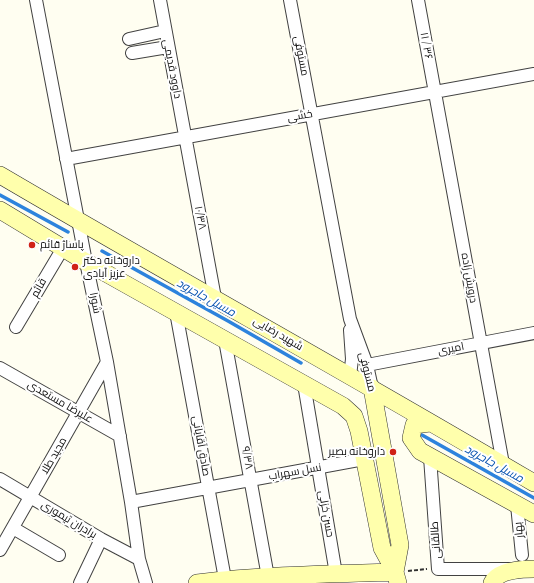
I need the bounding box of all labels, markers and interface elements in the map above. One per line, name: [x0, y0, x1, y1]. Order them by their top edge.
street label: ۱۱ / ۳۶: [417, 31, 435, 61]
street label: مستوفی: [291, 35, 311, 77]
street label: داوود قدیمی: [160, 38, 184, 100]
street label: خشی: [286, 107, 314, 125]
street label: ۱۰/۳۸: [191, 205, 209, 231]
place label: پاساژ قائم: [40, 238, 84, 252]
marker: پاساژ قائم: [27, 240, 37, 250]
street label: درویش زاده: [458, 252, 480, 304]
place label: داروخانه دکتر عزیز آبادی: [83, 254, 140, 280]
marker: داروخانه دکتر عزیز آبادی: [70, 262, 80, 272]
street label: قائم: [28, 276, 50, 300]
water label: مسیل جاجرود: [174, 276, 238, 320]
street label: شورا: [86, 291, 104, 315]
street label: شهید رضایی: [251, 314, 305, 354]
street label: امیری: [437, 340, 465, 358]
street label: مستوفی: [356, 351, 378, 393]
street label: علیرضا مستعدی: [25, 378, 95, 426]
street label: صادق آقایانی: [189, 415, 213, 477]
street label: مجید طلا: [38, 435, 70, 477]
water label: مسیل جاجرود: [462, 442, 526, 486]
street label: ۹/۳۸: [238, 445, 256, 471]
place label: داروخانه بصیر: [328, 445, 385, 459]
marker: داروخانه بصیر: [388, 447, 398, 457]
street label: نسل سهراب: [267, 461, 323, 483]
street label: حسن خزلی: [315, 490, 337, 538]
street label: برادران تیموری: [39, 498, 99, 542]
street label: طالقانی: [428, 521, 444, 559]
street label: بهار: [512, 521, 526, 539]

